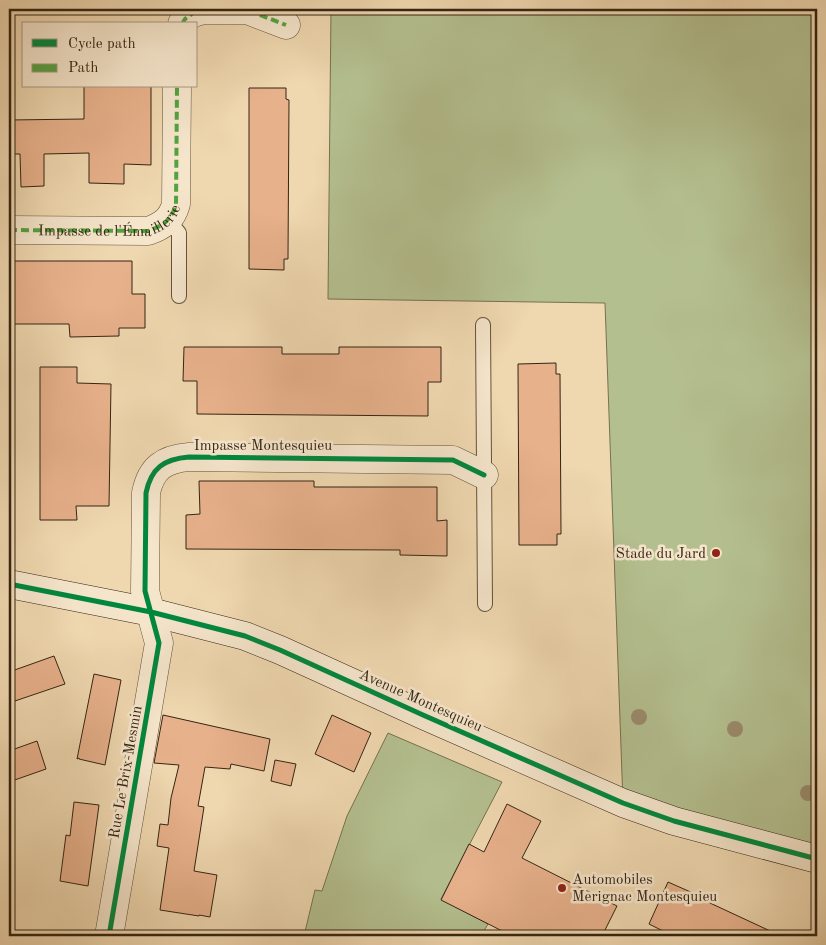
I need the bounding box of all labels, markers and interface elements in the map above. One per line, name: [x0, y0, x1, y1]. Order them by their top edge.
legend: [22, 22, 198, 88]
text: Cycle path: [68, 37, 136, 52]
text: Path: [68, 61, 98, 76]
street label: Impasse de l'Émaillerie: [38, 203, 184, 240]
street label: Impasse Montesquieu: [194, 439, 332, 454]
place label: Stade du Jard: [616, 547, 706, 562]
marker: Stade du Jard: [710, 547, 722, 559]
street label: Avenue Montesquieu: [357, 667, 484, 735]
street label: Rue Le Brix-Mesmin: [107, 705, 146, 840]
place label: Automobiles Merignac Montesquieu: [572, 873, 717, 905]
marker: Automobiles Merignac Montesquieu: [556, 882, 568, 894]

